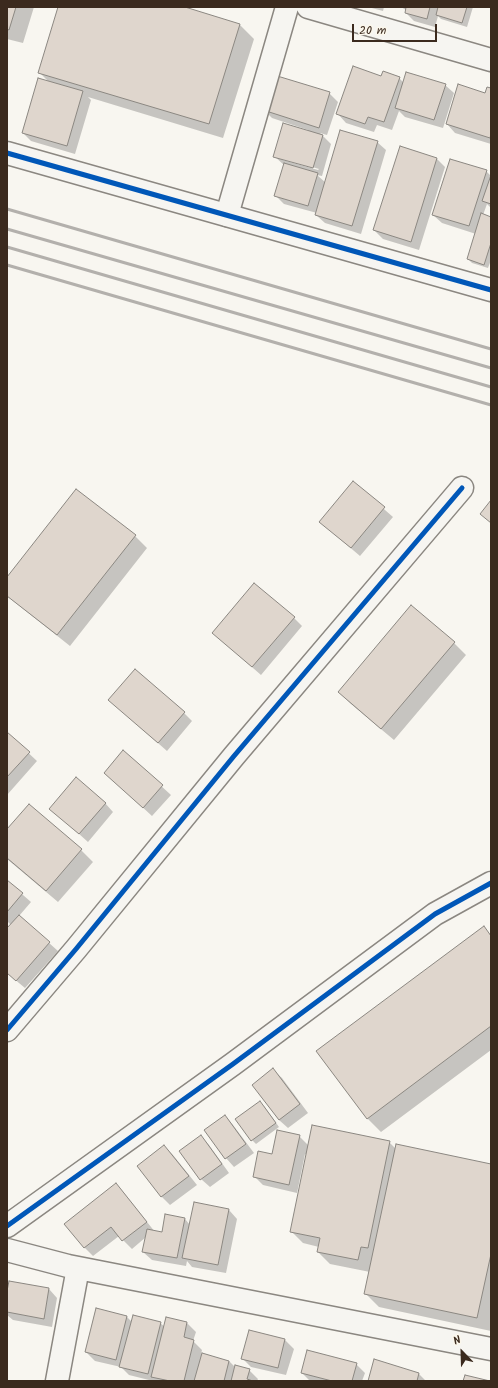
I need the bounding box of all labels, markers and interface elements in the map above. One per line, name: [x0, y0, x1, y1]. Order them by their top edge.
scale bar: [354, 16, 439, 42]
text: 20 m: [359, 21, 386, 40]
text: N: [451, 1331, 464, 1351]
north arrow: [442, 1332, 482, 1372]

